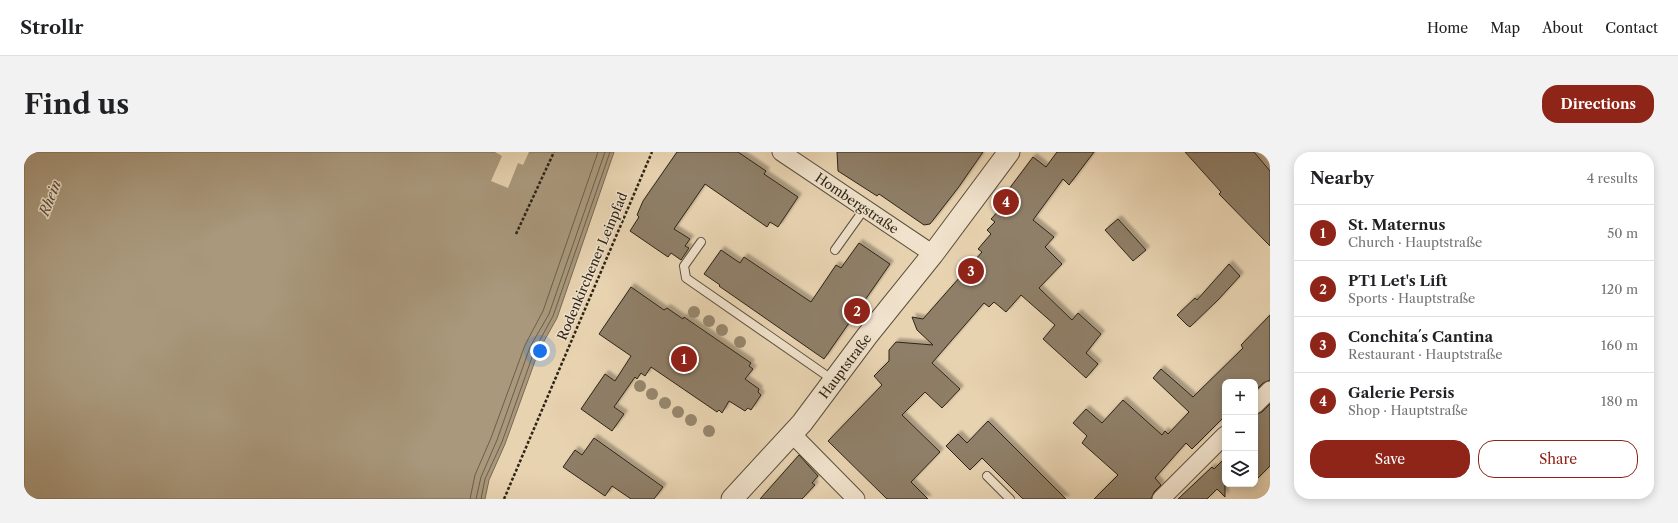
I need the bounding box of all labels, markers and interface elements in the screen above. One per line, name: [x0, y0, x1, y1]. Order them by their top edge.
text: Strollr: [20, 16, 84, 39]
text: Home: [1427, 19, 1468, 37]
text: Map: [1490, 19, 1520, 37]
text: About: [1542, 19, 1583, 37]
text: Contact: [1605, 19, 1658, 37]
button: Directions: [1542, 85, 1654, 123]
text: Find us: [24, 87, 129, 121]
text: Nearby: [1310, 168, 1374, 188]
street label: Hombergstraße: [812, 169, 902, 237]
text: 4 results: [1587, 170, 1638, 186]
water label: Rhein: [35, 178, 65, 219]
pin: 4: [993, 187, 1019, 217]
street label: Rodenkirchener Leinpfad: [554, 190, 630, 342]
text: St. Maternus: [1348, 215, 1446, 234]
text: 1: [1320, 225, 1326, 241]
text: 50 m: [1607, 225, 1638, 241]
text: Church · Hauptstraße: [1348, 234, 1482, 250]
pin: 3: [958, 256, 984, 286]
text: PT1 Let's Lift: [1348, 271, 1447, 290]
text: 2: [1319, 281, 1327, 297]
text: 120 m: [1601, 281, 1638, 297]
text: Sports · Hauptstraße: [1348, 290, 1475, 306]
pin: 2: [844, 296, 870, 326]
text: Conchita´s Cantina: [1348, 327, 1493, 346]
street label: Hauptstraße: [815, 330, 875, 402]
text: 3: [1319, 337, 1327, 353]
text: 160 m: [1601, 337, 1638, 353]
your location: [530, 341, 550, 361]
pin: 1: [671, 344, 697, 374]
text: Restaurant · Hauptstraße: [1348, 346, 1503, 362]
map controls: [1222, 379, 1258, 487]
button: +: [1222, 379, 1258, 415]
text: Galerie Persis: [1348, 383, 1455, 402]
text: 4: [1319, 393, 1327, 409]
text: 180 m: [1601, 393, 1638, 409]
text: Shop · Hauptstraße: [1348, 402, 1468, 418]
button: −: [1222, 415, 1258, 451]
button: Save: [1310, 440, 1470, 478]
button: Share: [1478, 440, 1638, 478]
button: layers: [1222, 451, 1258, 487]

